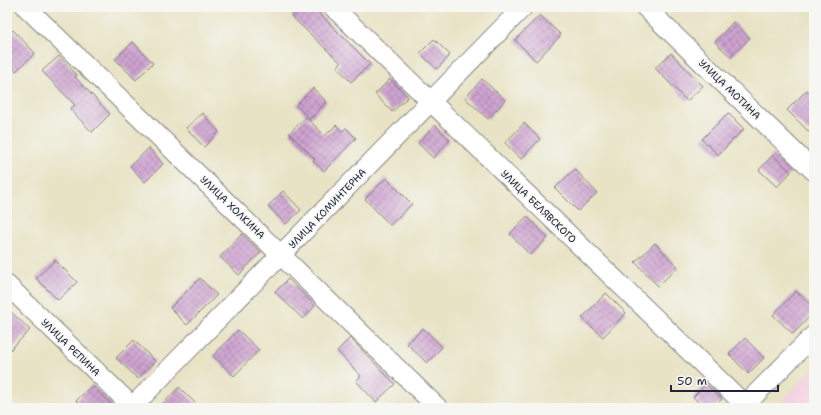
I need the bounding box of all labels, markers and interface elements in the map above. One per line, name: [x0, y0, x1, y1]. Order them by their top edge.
street label: УЛИЦА МОТИНА: [696, 57, 763, 122]
street label: УЛИЦА КОМИНТЕРНА: [286, 166, 369, 251]
street label: УЛИЦА БЕЛЯВСКОГО: [498, 167, 579, 246]
street label: УЛИЦА ХОЛКИНА: [198, 173, 268, 242]
street label: УЛИЦА РЕПИНА: [38, 316, 103, 379]
scale bar: [671, 367, 778, 393]
text: 50 m: [677, 373, 707, 389]

